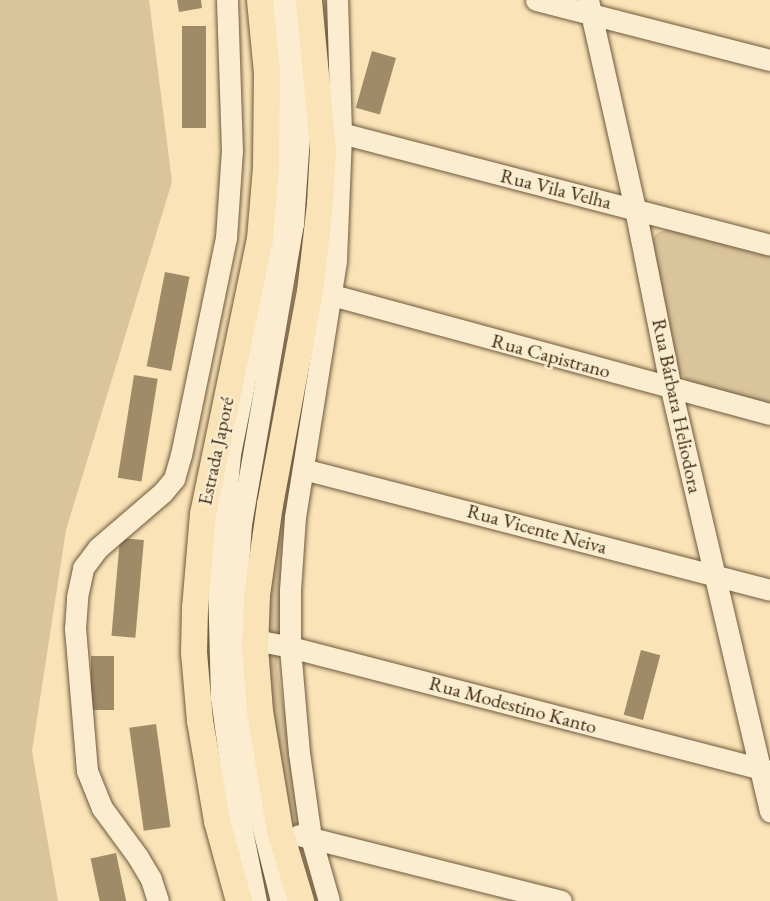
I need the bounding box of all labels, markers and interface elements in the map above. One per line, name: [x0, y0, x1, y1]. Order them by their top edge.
street label: Rua Vila Velha: [498, 164, 614, 214]
street label: Rua Bárbara Heliodora: [647, 316, 707, 496]
street label: Rua Capistrano: [489, 329, 613, 383]
street label: Estrada Japoré: [193, 395, 239, 507]
street label: Rua Vicente Neiva: [464, 499, 610, 559]
street label: Rua Modestino Kanto: [427, 671, 599, 739]

